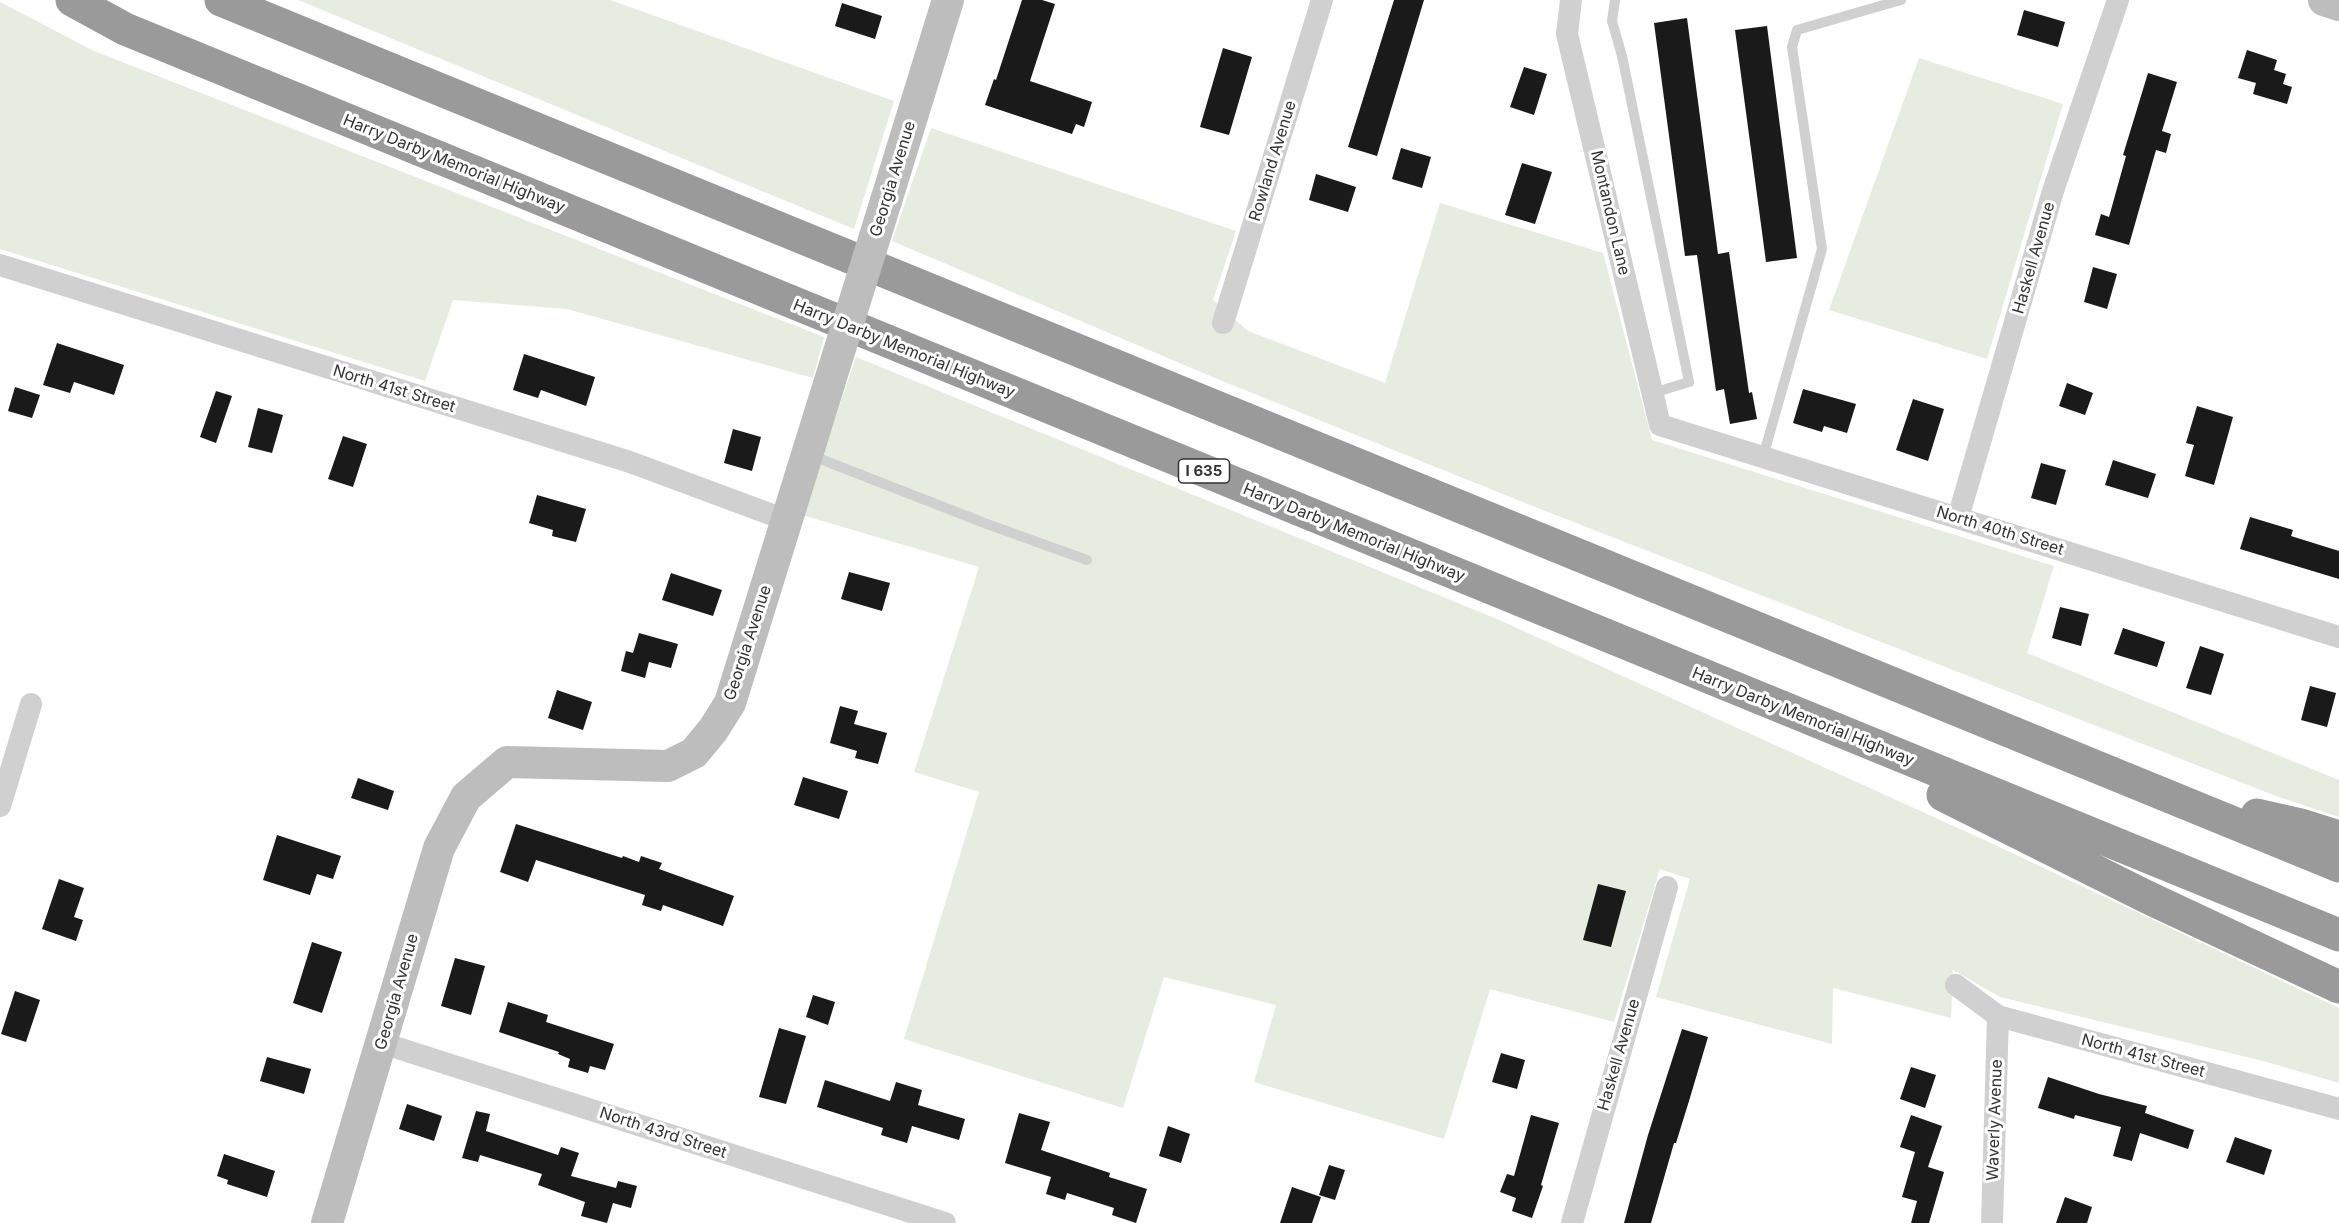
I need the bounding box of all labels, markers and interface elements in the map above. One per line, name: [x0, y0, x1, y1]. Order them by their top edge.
street label: Rowland Avenue: [1246, 98, 1300, 224]
street label: Harry Darby Memorial Highway: [340, 111, 568, 217]
street label: Georgia Avenue: [866, 119, 920, 239]
street label: Montandon Lane: [1586, 149, 1634, 277]
street label: Haskell Avenue: [2009, 200, 2059, 316]
street label: Harry Darby Memorial Highway: [790, 296, 1018, 402]
street label: North 41st Street: [330, 361, 458, 417]
road number: I 635: [1178, 459, 1230, 483]
street label: Harry Darby Memorial Highway: [1240, 480, 1468, 586]
street label: North 40th Street: [1934, 503, 2066, 559]
street label: Georgia Avenue: [720, 583, 776, 703]
street label: Harry Darby Memorial Highway: [1689, 664, 1917, 770]
street label: Georgia Avenue: [371, 932, 423, 1052]
street label: Haskell Avenue: [1594, 997, 1644, 1113]
street label: North 41st Street: [2079, 1030, 2207, 1082]
street label: Waverly Avenue: [1983, 1059, 2007, 1181]
street label: North 43rd Street: [597, 1103, 729, 1163]

